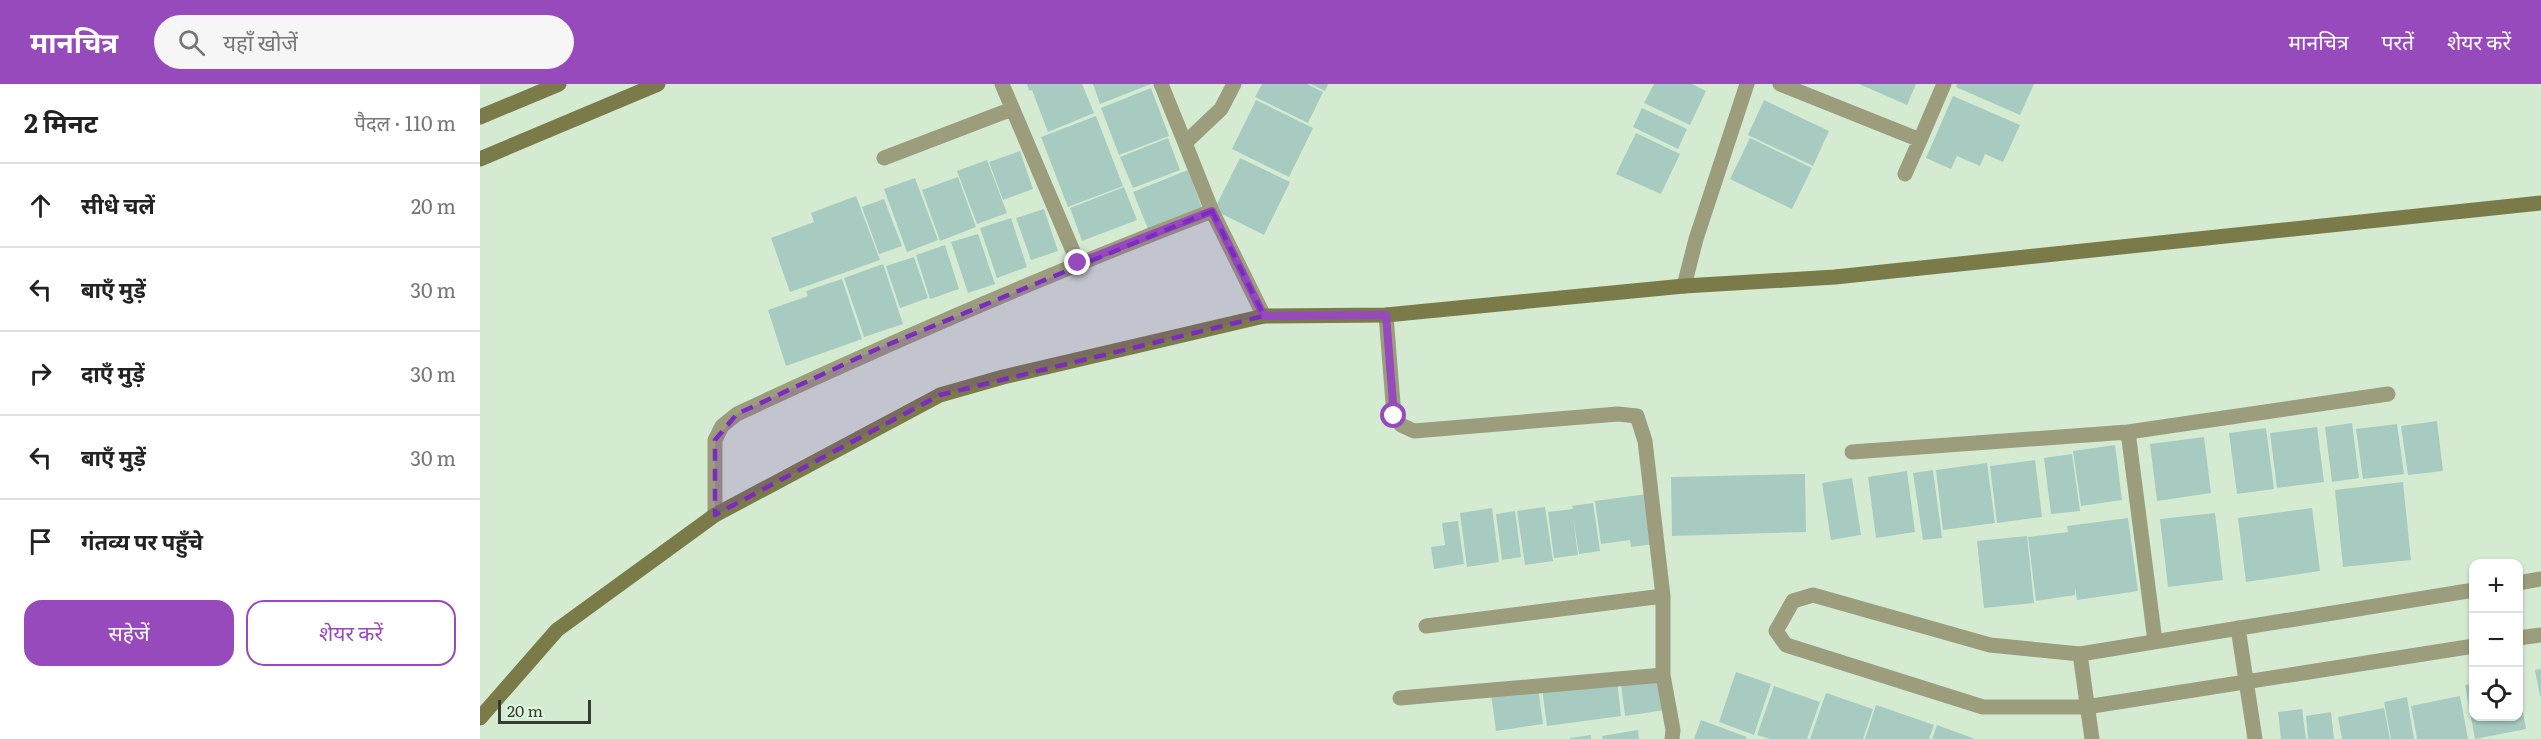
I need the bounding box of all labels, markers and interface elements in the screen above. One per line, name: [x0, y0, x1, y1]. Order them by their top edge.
search box: [154, 15, 574, 69]
text: मानचित्र: [30, 20, 118, 62]
text: यहाँ खोजें: [223, 25, 298, 58]
text: मानचित्र: [2289, 25, 2349, 56]
text: परतें: [2382, 25, 2414, 56]
text: शेयर करें: [2447, 25, 2511, 56]
icon: search: [175, 26, 208, 59]
text: 2 मिनट: [24, 102, 98, 141]
text: पैदल · 110 m: [355, 107, 456, 137]
text: सीधे चलें: [81, 188, 155, 221]
icon: ahead: [24, 189, 57, 222]
text: 20 m: [411, 190, 456, 220]
route end: [1064, 249, 1090, 275]
text: बाएँ मुड़ें: [81, 272, 146, 305]
icon: left: [24, 273, 57, 306]
text: 30 m: [410, 274, 456, 304]
text: दाएँ मुड़ें: [81, 356, 144, 389]
icon: right: [24, 357, 57, 390]
text: 30 m: [410, 358, 456, 388]
route start: [1380, 402, 1406, 428]
text: बाएँ मुड़ें: [81, 440, 146, 473]
icon: left: [24, 441, 57, 474]
text: 30 m: [410, 442, 456, 472]
text: गंतव्य पर पहुँचे: [81, 524, 203, 557]
icon: arrive: [24, 525, 57, 558]
map controls: [2469, 559, 2523, 721]
button: +: [2469, 559, 2523, 613]
button: सहेजें: [24, 600, 234, 666]
button: शेयर करें: [246, 600, 456, 666]
button: −: [2469, 613, 2523, 667]
button: locate: [2469, 667, 2523, 721]
scale bar: [498, 697, 591, 724]
text: 20 m: [507, 698, 543, 722]

